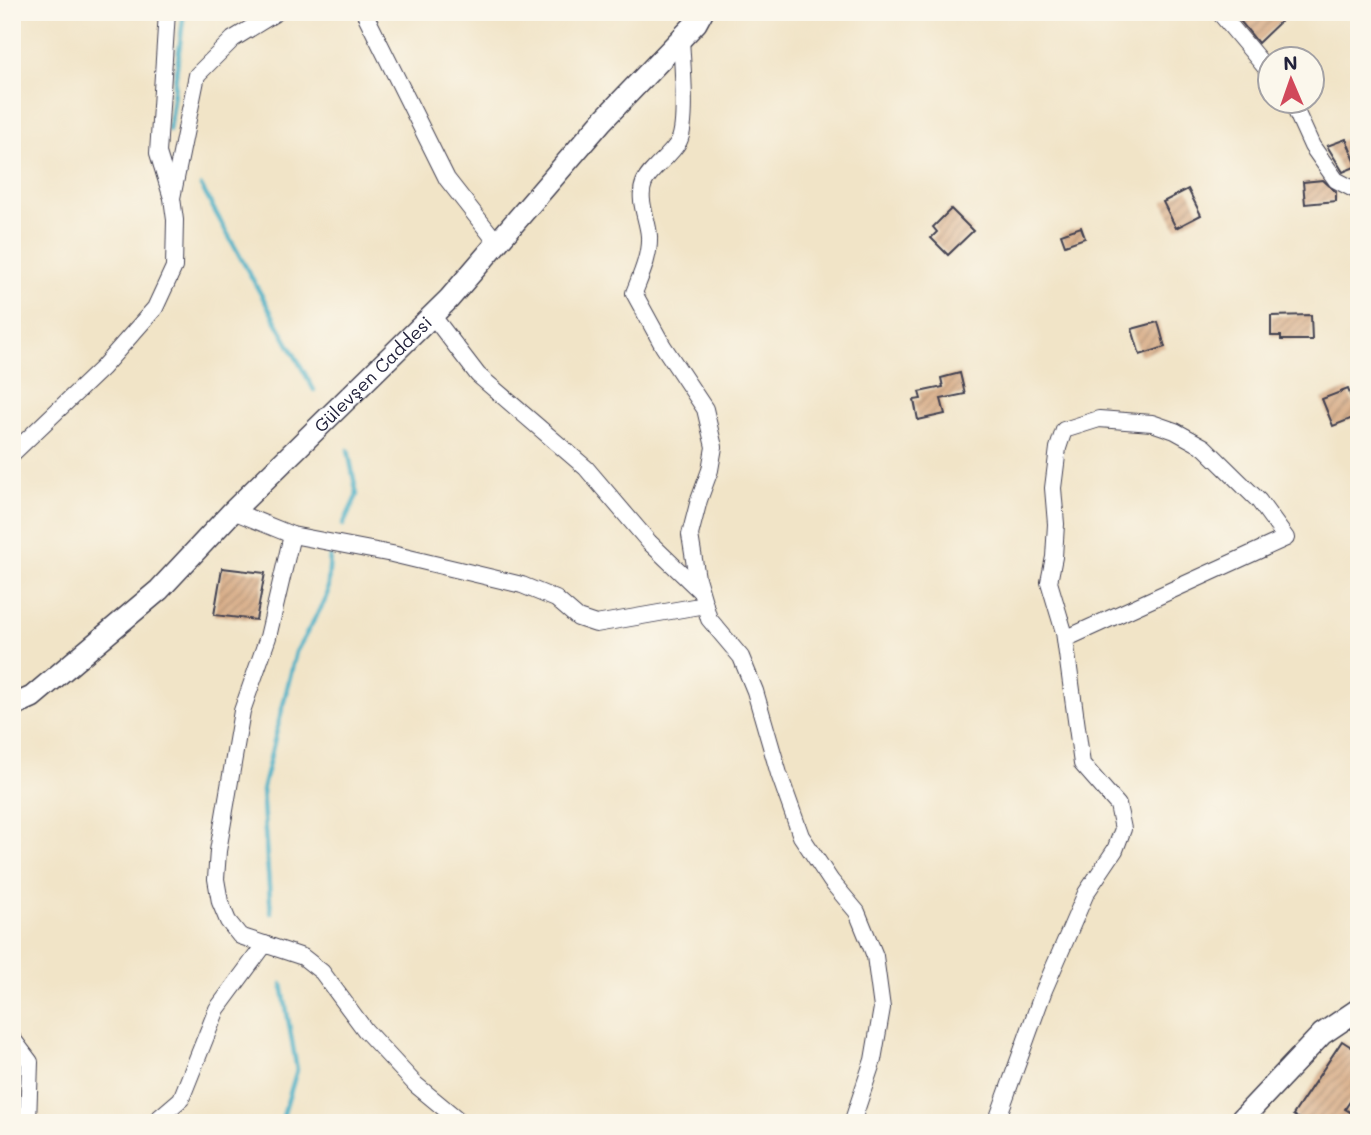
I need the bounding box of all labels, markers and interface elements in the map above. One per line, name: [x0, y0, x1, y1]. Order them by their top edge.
north arrow: [1256, 46, 1326, 116]
text: N: [1283, 50, 1298, 75]
street label: Gülevşen Caddesi: [308, 310, 437, 437]

